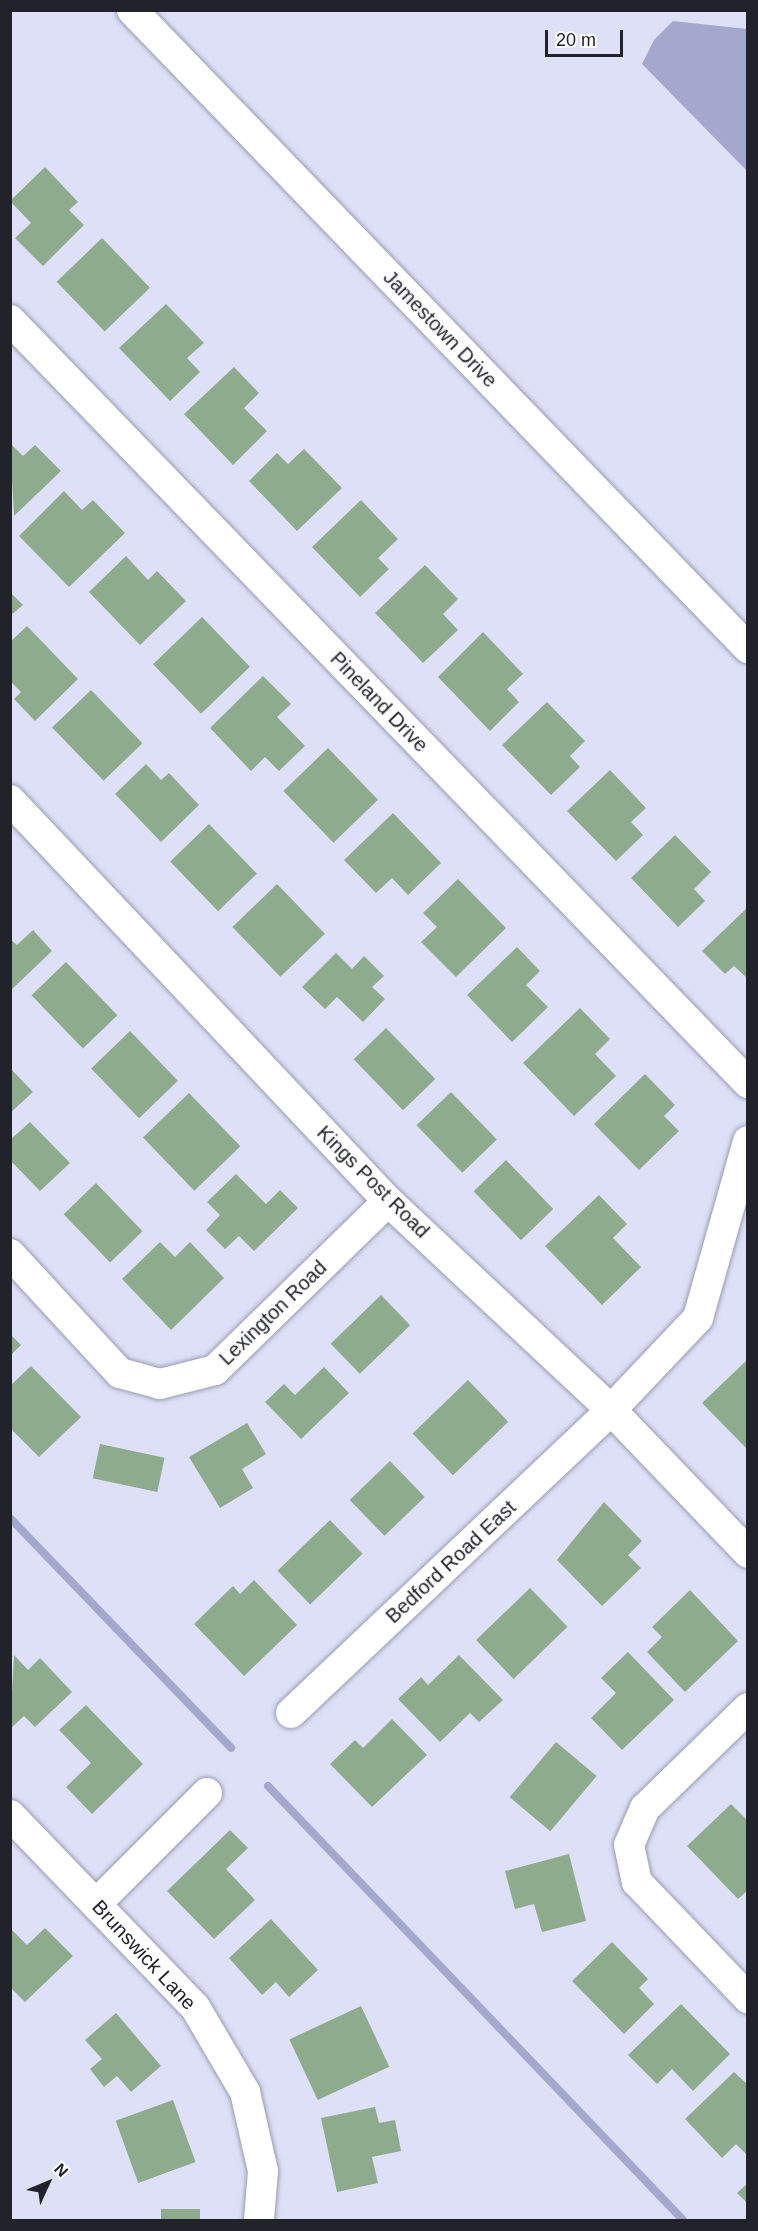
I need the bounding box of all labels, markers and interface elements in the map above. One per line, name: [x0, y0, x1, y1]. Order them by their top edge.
scale bar: [548, 18, 626, 56]
text: 20 m: [556, 30, 596, 50]
street label: Jamestown Drive: [378, 265, 502, 393]
street label: Pineland Drive: [325, 647, 433, 757]
street label: Kings Post Road: [312, 1121, 434, 1243]
street label: Lexington Road: [214, 1256, 332, 1370]
street label: Bedford Road East: [381, 1496, 521, 1628]
street label: Brunswick Lane: [87, 1895, 201, 2015]
north arrow: [18, 2153, 78, 2213]
text: N: [51, 2160, 71, 2180]

